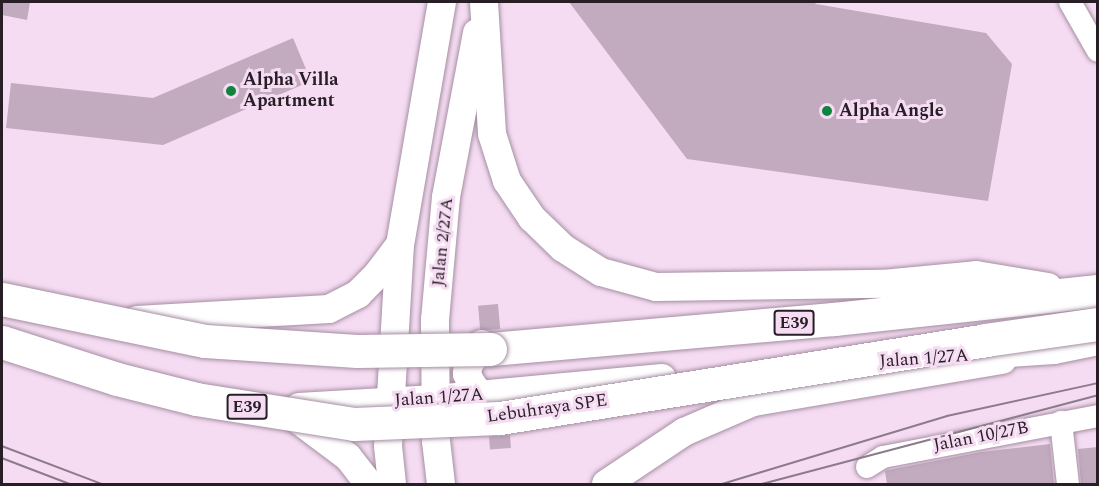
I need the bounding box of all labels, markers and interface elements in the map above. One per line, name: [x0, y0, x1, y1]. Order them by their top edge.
place label: Alpha Villa Apartment: [243, 70, 339, 112]
marker: Alpha Villa Apartment: [224, 84, 238, 98]
place label: Alpha Angle: [839, 100, 944, 122]
marker: Alpha Angle: [820, 104, 834, 118]
street label: Jalan 2/27A: [428, 196, 458, 288]
road number: E39: [773, 310, 815, 336]
street label: Jalan 1/27A: [879, 345, 969, 373]
street label: Jalan 1/27A: [394, 384, 484, 412]
street label: Lebuhraya SPE: [485, 390, 609, 428]
road number: E39: [226, 394, 268, 420]
street label: Jalan 10/27B: [932, 417, 1030, 457]

